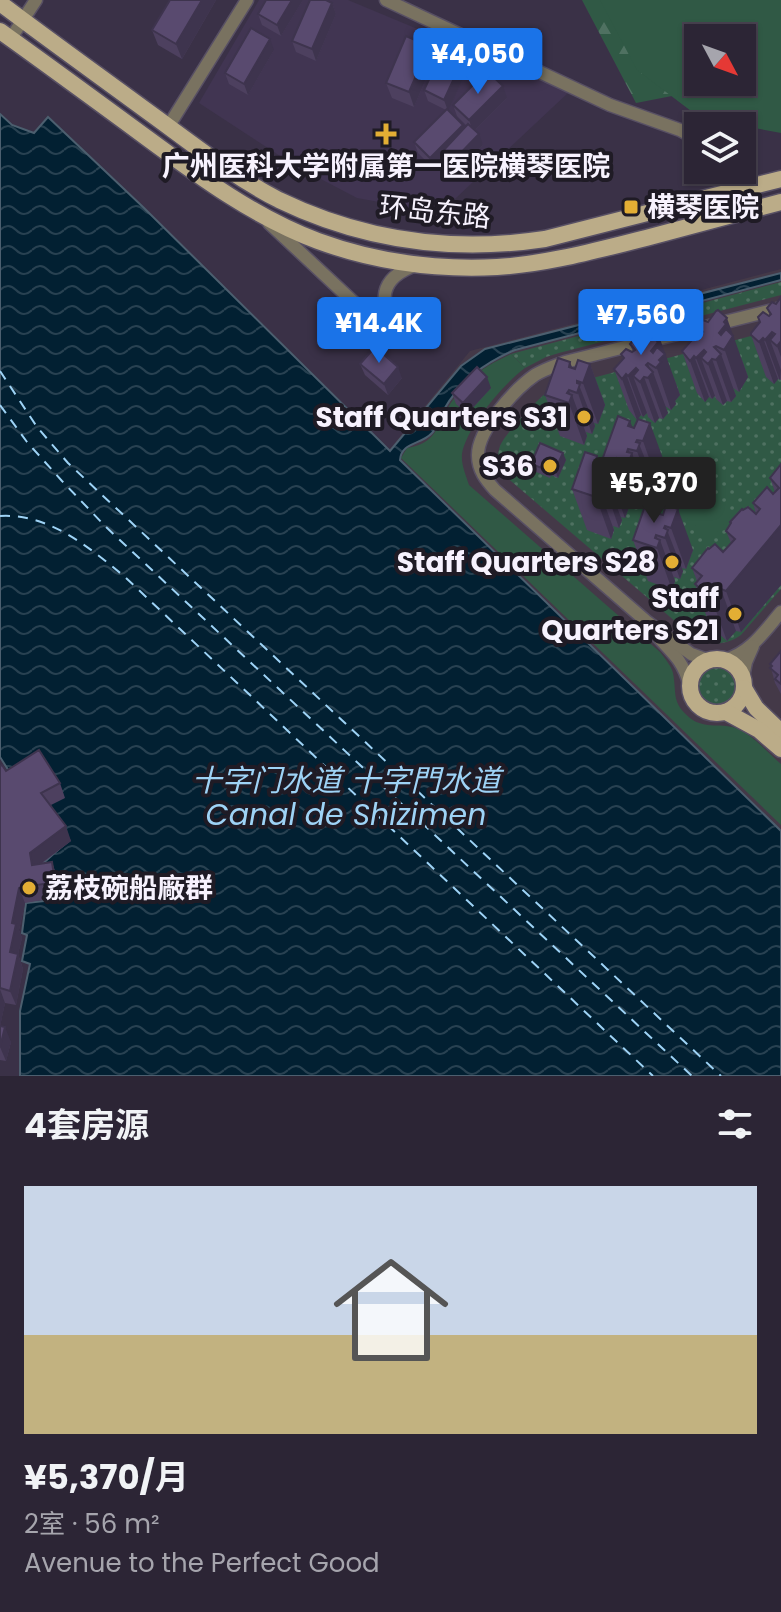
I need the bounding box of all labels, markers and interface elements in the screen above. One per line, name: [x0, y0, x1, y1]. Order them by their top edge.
north arrow: [684, 24, 756, 96]
map controls: [684, 24, 756, 184]
pin: ¥4,050: [413, 28, 543, 96]
text: ¥4,050: [431, 36, 525, 72]
button: layers: [684, 112, 756, 184]
marker: 广州医科大学附属第一医院横琴医院: [375, 123, 397, 145]
place label: 广州医科大学附属第一医院横琴医院: [162, 147, 610, 186]
street label: 环岛东路: [377, 187, 493, 237]
place label: 横琴医院: [647, 188, 759, 227]
marker: 横琴医院: [622, 198, 640, 216]
pin: ¥7,560: [576, 289, 706, 357]
pin: ¥14.4K: [314, 297, 444, 365]
text: ¥7,560: [596, 297, 686, 333]
text: ¥14.4K: [335, 305, 423, 341]
place label: Staff Quarters S31: [316, 398, 568, 437]
marker: Staff Quarters S31: [575, 408, 593, 426]
place label: S36: [482, 447, 534, 486]
marker: S36: [541, 457, 559, 475]
pin: ¥5,370: [589, 457, 719, 525]
text: ¥5,370: [610, 465, 698, 501]
place label: Staff Quarters S28: [397, 543, 656, 582]
marker: Staff Quarters S28: [663, 553, 681, 571]
place label: Staff Quarters S21: [541, 579, 719, 650]
marker: Staff Quarters S21: [726, 605, 744, 623]
water label: 十字门水道 十字門水道 Canal de Shizimen: [192, 759, 504, 836]
place label: 荔枝碗船廠群: [45, 869, 213, 908]
marker: 荔枝碗船廠群: [20, 879, 38, 897]
text: 4套房源: [24, 1101, 149, 1149]
icon: filters: [713, 1102, 757, 1146]
icon: home: [319, 1238, 463, 1382]
text: ¥5,370/月: [24, 1453, 189, 1501]
text: 2室 · 56 m²: [24, 1506, 160, 1542]
text: Avenue to the Perfect Good: [24, 1545, 380, 1581]

